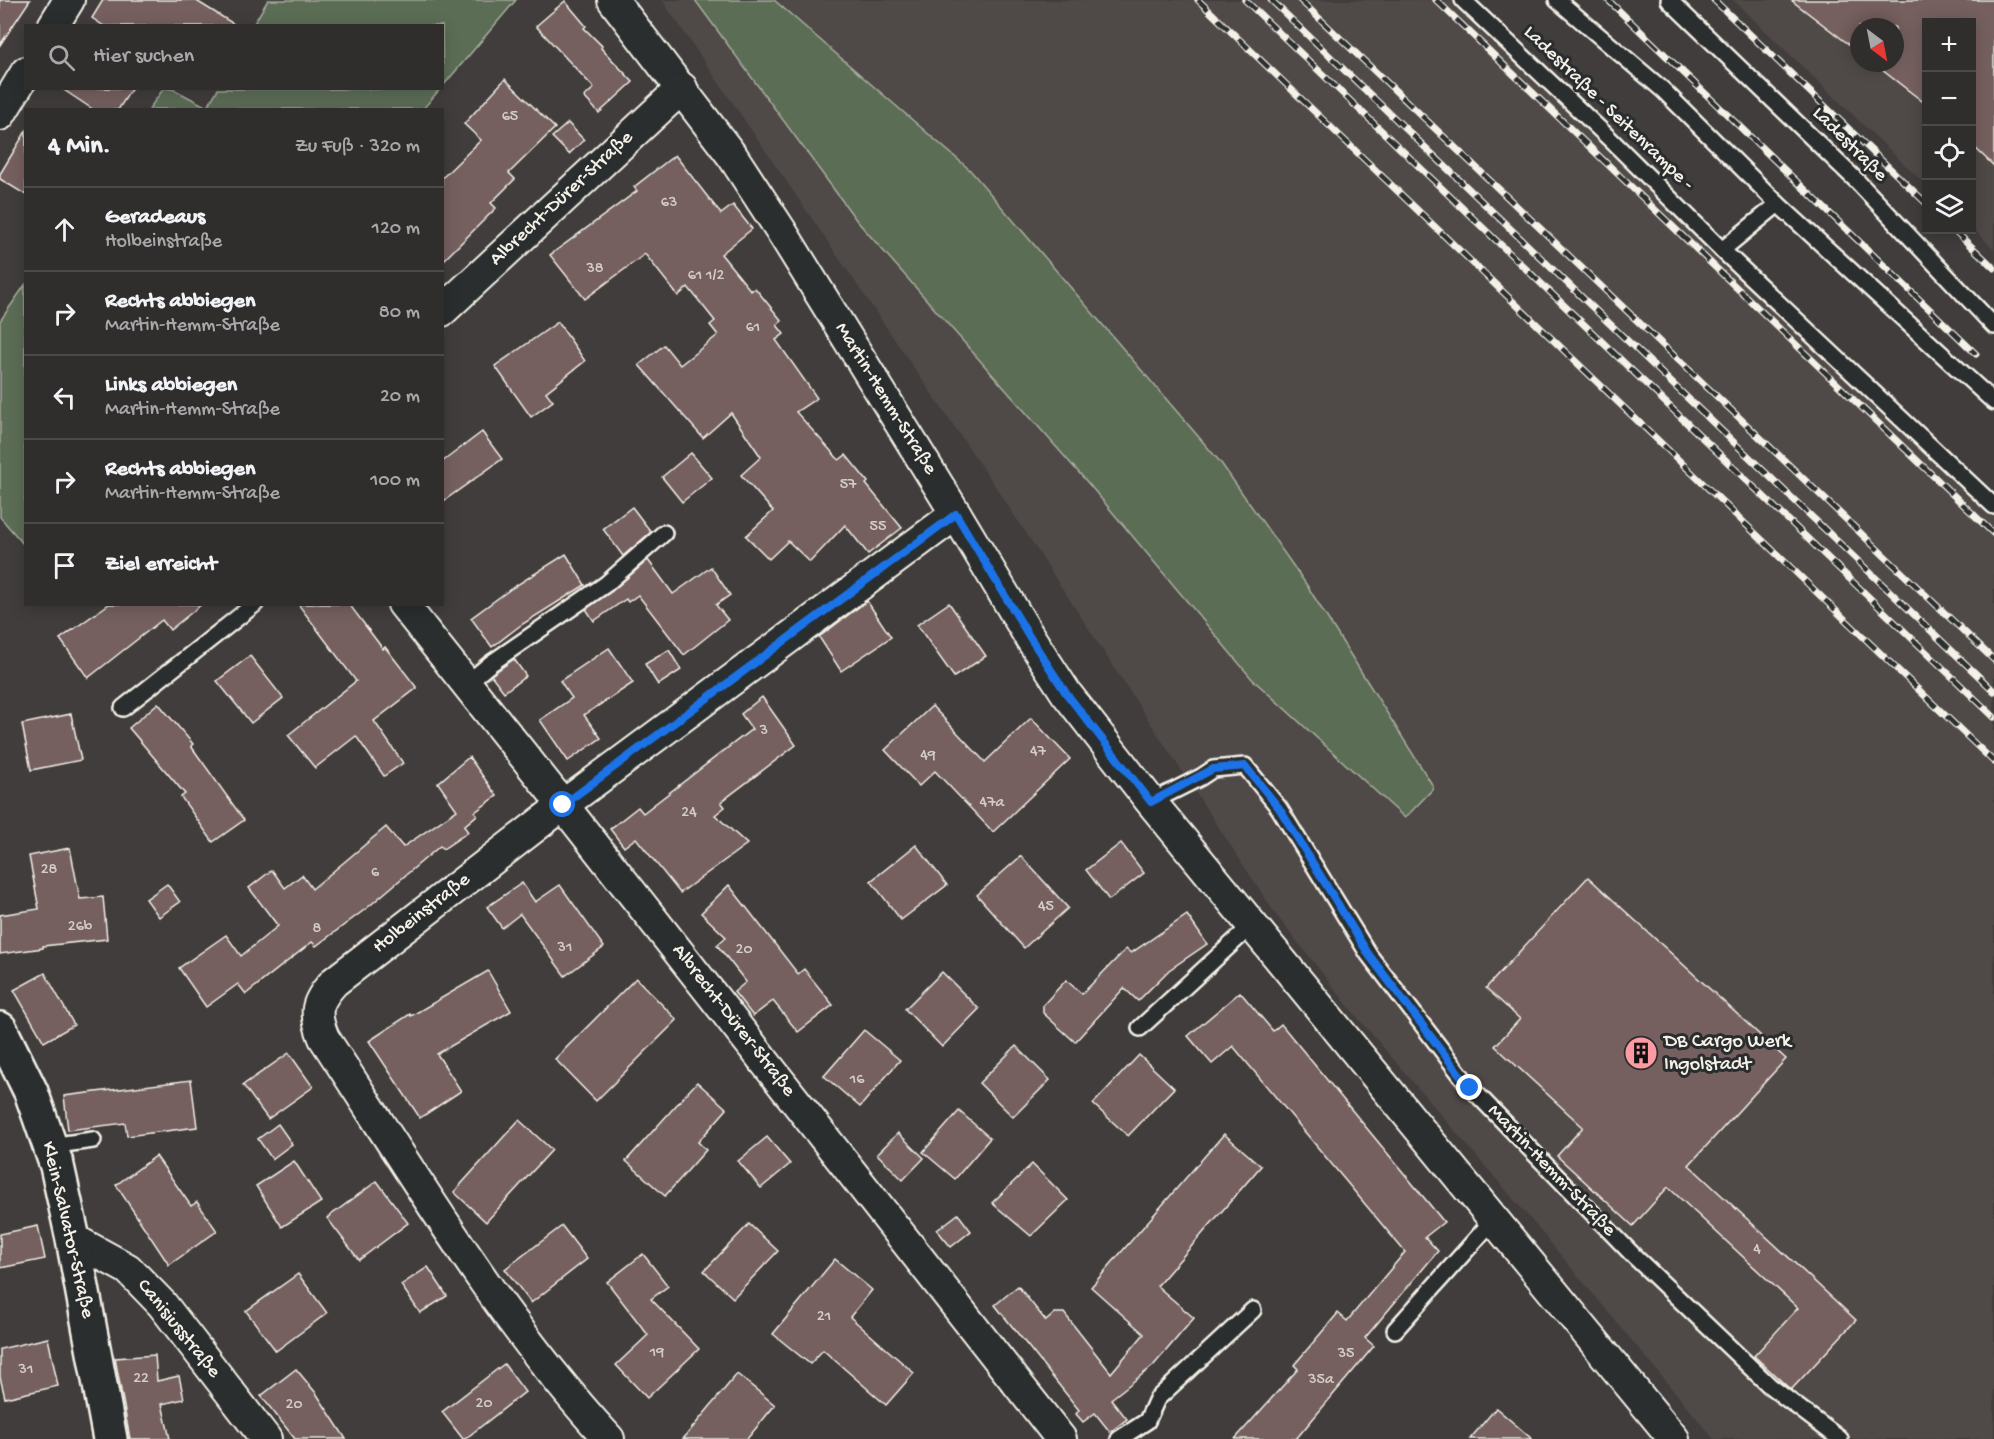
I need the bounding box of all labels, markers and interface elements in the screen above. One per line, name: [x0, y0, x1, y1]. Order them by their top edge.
north arrow: [1850, 18, 1904, 72]
map controls: [1922, 18, 1976, 234]
button: +: [1922, 18, 1976, 72]
street label: Ladestraße - Seitenrampe -: [1518, 22, 1698, 196]
search box: [24, 24, 444, 90]
icon: search: [45, 41, 78, 74]
text: Hier suchen: [93, 44, 194, 70]
button: −: [1922, 72, 1976, 126]
street label: Ladestraße: [1807, 103, 1892, 188]
house number: 65: [502, 108, 518, 127]
street label: Albrecht-Dürer-Straße: [486, 126, 639, 271]
button: locate: [1922, 126, 1976, 180]
text: 4 Min.: [48, 132, 111, 163]
text: Zu Fuß · 320 m: [295, 136, 420, 159]
button: layers: [1922, 180, 1976, 234]
house number: 63: [661, 194, 677, 213]
text: Geradeaus: [105, 205, 205, 231]
icon: ahead: [48, 213, 81, 246]
text: 120 m: [372, 218, 420, 241]
text: Holbeinstraße: [105, 231, 222, 254]
house number: 38: [585, 260, 604, 279]
house number: 61 1/2: [688, 267, 724, 286]
text: Rechts abbiegen: [105, 289, 255, 315]
icon: right: [48, 297, 81, 330]
text: 80 m: [379, 302, 420, 325]
text: Martin-Hemm-Straße: [105, 315, 280, 338]
house number: 61: [746, 319, 760, 338]
street label: Martin-Hemm-Straße: [829, 319, 941, 480]
text: Links abbiegen: [105, 373, 237, 399]
icon: left: [48, 381, 81, 414]
text: 20 m: [380, 386, 420, 409]
text: Martin-Hemm-Straße: [105, 399, 280, 422]
text: Rechts abbiegen: [105, 457, 255, 483]
icon: right: [48, 465, 81, 498]
text: 100 m: [370, 470, 420, 493]
house number: 57: [840, 476, 857, 495]
text: Martin-Hemm-Straße: [105, 483, 280, 506]
house number: 55: [870, 518, 886, 537]
icon: arrive: [48, 549, 81, 582]
text: Ziel erreicht: [105, 552, 217, 578]
house number: 3: [759, 722, 768, 741]
house number: 47: [1030, 743, 1047, 762]
house number: 49: [920, 747, 936, 766]
route start: [549, 791, 575, 817]
house number: 47a: [980, 794, 1006, 813]
house number: 24: [681, 804, 697, 823]
house number: 28: [41, 861, 58, 880]
house number: 6: [371, 864, 380, 883]
street label: Holbeinstraße: [369, 868, 476, 959]
house number: 45: [1038, 898, 1054, 917]
house number: 26b: [68, 918, 93, 937]
house number: 8: [313, 920, 322, 939]
house number: 31: [557, 939, 572, 958]
street label: Albrecht-Dürer-Straße: [666, 940, 800, 1102]
house number: 20: [736, 941, 752, 960]
place label: DB Cargo Werk Ingolstadt: [1662, 1031, 1793, 1077]
building icon: DB Cargo Werk Ingolstadt: [1623, 1035, 1659, 1071]
house number: 16: [849, 1071, 865, 1090]
route end: [1456, 1074, 1482, 1100]
street label: Martin-Hemm-Straße: [1482, 1100, 1620, 1242]
street label: Klein-Salvator-Straße: [35, 1139, 99, 1321]
house number: 4: [1753, 1241, 1761, 1260]
street label: Canisiusstraße: [131, 1275, 225, 1384]
house number: 21: [817, 1308, 831, 1327]
house number: 19: [649, 1344, 664, 1363]
house number: 35: [1337, 1345, 1354, 1364]
house number: 31: [18, 1361, 33, 1380]
house number: 22: [133, 1370, 149, 1389]
house number: 35a: [1307, 1371, 1335, 1390]
house number: 20: [476, 1395, 492, 1414]
house number: 20: [286, 1396, 302, 1415]

